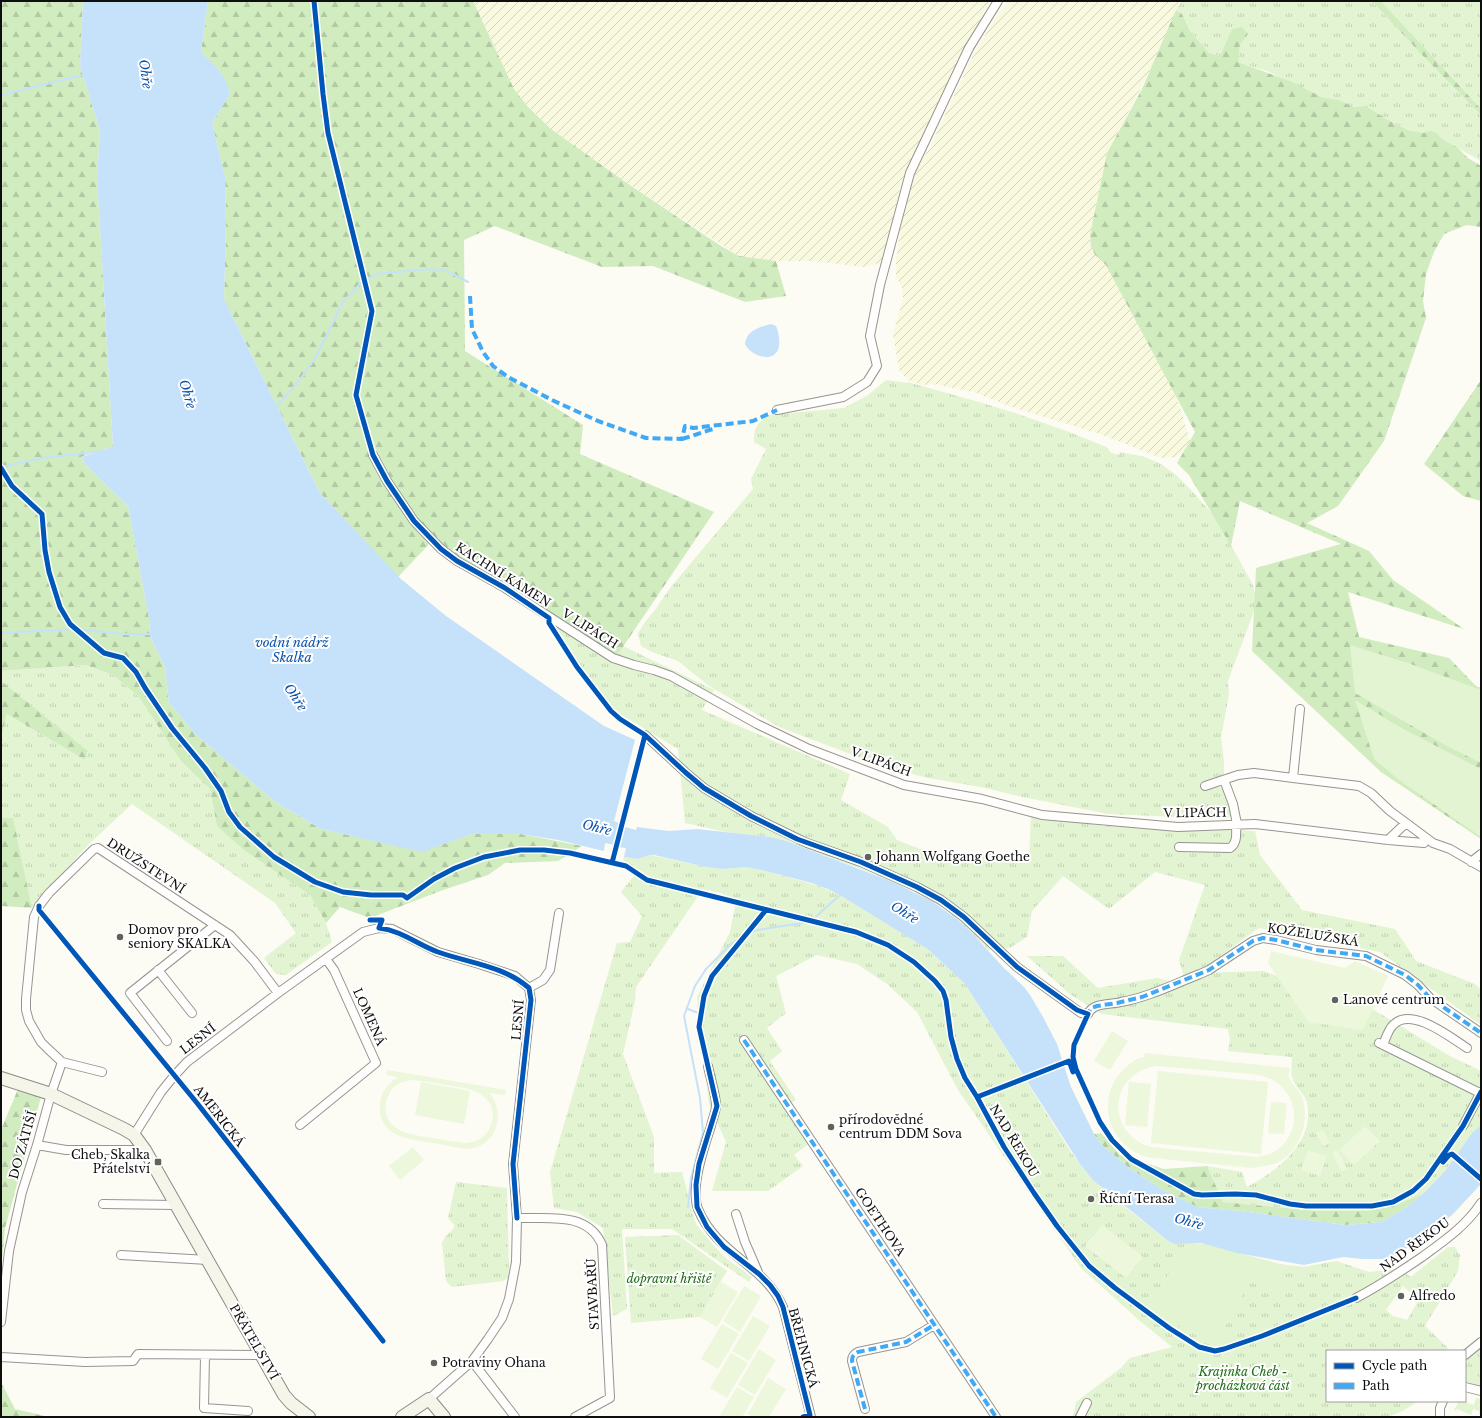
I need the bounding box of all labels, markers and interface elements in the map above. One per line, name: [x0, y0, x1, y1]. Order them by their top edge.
water label: Ohře: [135, 58, 156, 90]
water label: Ohře: [175, 377, 200, 411]
street label: KACHNÍ KÁMEN: [453, 538, 554, 610]
street label: V LIPÁCH: [559, 604, 622, 652]
water label: vodní nádrž Skalka: [255, 634, 330, 666]
water label: Ohře: [280, 680, 311, 714]
street label: V LIPÁCH: [848, 742, 914, 779]
street label: V LIPÁCH: [1162, 803, 1227, 821]
water label: Ohře: [580, 816, 613, 839]
street label: DRUŽSTEVNÍ: [104, 834, 189, 897]
place label: Johann Wolfgang Goethe: [874, 849, 1030, 864]
marker: Johann Wolfgang Goethe: [863, 852, 873, 862]
water label: Ohře: [888, 897, 922, 928]
street label: KOŽELUŽSKÁ: [1266, 919, 1361, 949]
place label: Domov pro seniory SKALKA: [128, 922, 231, 951]
marker: Domov pro seniory SKALKA: [115, 932, 125, 942]
street label: LOMENÁ: [350, 985, 390, 1049]
place label: Lanové centrum: [1343, 992, 1445, 1007]
marker: Lanové centrum: [1330, 995, 1340, 1005]
street label: LESNÍ: [507, 999, 527, 1041]
street label: LESNÍ: [176, 1019, 218, 1057]
street label: AMERICKÁ: [190, 1081, 249, 1150]
street label: NAD ŘEKOU: [987, 1101, 1043, 1180]
street label: DO ZÁTIŠÍ: [5, 1109, 39, 1181]
place label: přírodovědné centrum DDM Sova: [839, 1112, 962, 1141]
marker: přírodovědné centrum DDM Sova: [826, 1122, 836, 1132]
place label: Cheb, Skalka Přátelství: [71, 1147, 151, 1176]
marker: Cheb, Skalka Přátelství: [153, 1157, 163, 1167]
street label: GOETHOVA: [852, 1185, 909, 1260]
place label: Říční Terasa: [1099, 1190, 1174, 1206]
marker: Říční Terasa: [1086, 1194, 1096, 1204]
water label: Ohře: [1172, 1209, 1205, 1234]
street label: NAD ŘEKOU: [1376, 1213, 1453, 1275]
street label: STAVBAŘŮ: [582, 1258, 602, 1330]
park label: dopravní hřiště: [627, 1271, 713, 1286]
place label: Alfredo: [1408, 1288, 1456, 1303]
marker: Alfredo: [1396, 1291, 1406, 1301]
street label: PŘÁTELSTVÍ: [227, 1301, 283, 1382]
street label: BŘEHNICKÁ: [786, 1306, 823, 1390]
legend: [1326, 1350, 1466, 1402]
place label: Potraviny Ohana: [442, 1355, 546, 1370]
marker: Potraviny Ohana: [429, 1358, 439, 1368]
text: Cycle path: [1362, 1358, 1427, 1373]
park label: Krajinka Cheb - procházková část: [1194, 1364, 1291, 1393]
text: Path: [1362, 1378, 1390, 1393]

